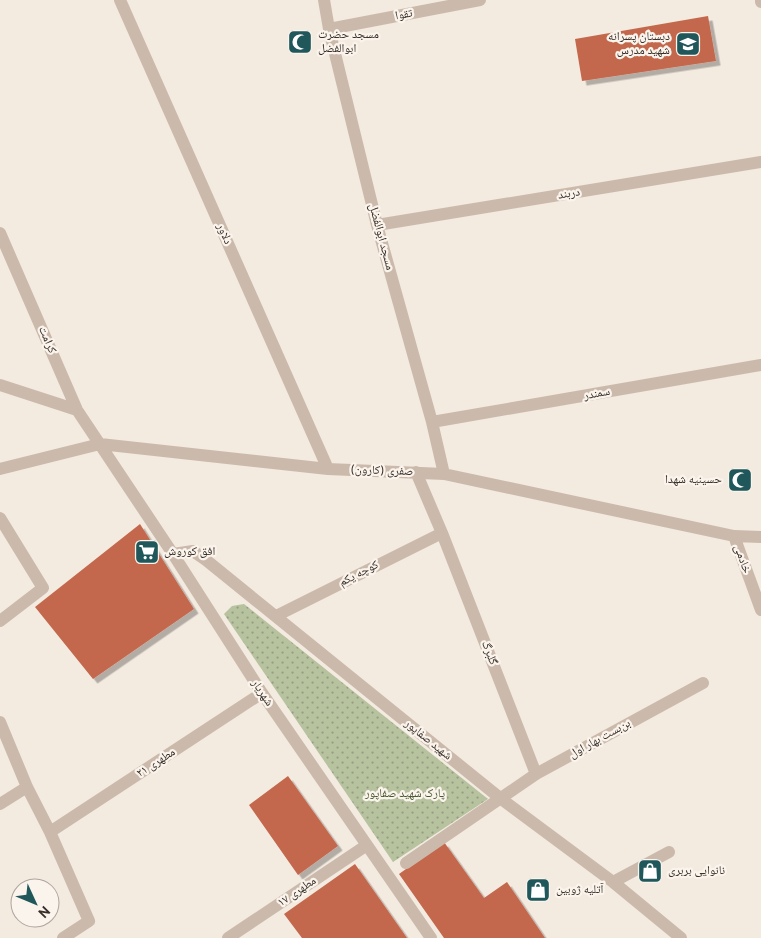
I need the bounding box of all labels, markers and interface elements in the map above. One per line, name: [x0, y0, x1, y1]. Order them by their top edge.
street label: تقوا: [394, 5, 414, 24]
place label: مسجد حضرت ابوالفضل: [318, 27, 379, 57]
mosque icon: مسجد حضرت ابوالفضل: [287, 29, 313, 55]
place label: دبستان پسرانه شهید مدرس: [608, 29, 670, 59]
school or university icon: دبستان پسرانه شهید مدرس: [675, 31, 701, 57]
street label: دربند: [557, 184, 581, 204]
street label: مسجد ابوالفضل: [364, 202, 398, 272]
street label: دلاور: [212, 220, 236, 247]
street label: کرامت: [34, 324, 60, 356]
street label: سمندر: [581, 384, 612, 404]
street label: صفری (کارون): [350, 462, 414, 480]
mosque icon: حسینیه شهدا: [727, 467, 753, 493]
place label: حسینیه شهدا: [665, 472, 722, 488]
supermarket icon: افق کوروش: [134, 539, 160, 565]
street label: خادمی: [729, 542, 755, 576]
place label: افق کوروش: [164, 544, 216, 560]
street label: کوچه یکم: [336, 557, 382, 591]
street label: گلبرگ: [477, 638, 501, 668]
street label: شهریار: [247, 676, 277, 710]
street label: شهید صفاپور: [400, 715, 455, 764]
street label: بن‌بست بهار اول: [566, 715, 634, 763]
street label: مطهری ۲۱: [133, 744, 179, 782]
park label: پارک شهید صفاپور: [364, 786, 445, 802]
shop icon: نانوایی بربری: [637, 858, 663, 884]
place label: نانوایی بربری: [668, 863, 725, 879]
street label: مطهری ۱۷: [275, 873, 319, 911]
shop icon: آتلیه ژوبین: [525, 877, 551, 903]
north arrow: [10, 878, 60, 928]
place label: آتلیه ژوبین: [556, 882, 604, 898]
text: N: [34, 901, 53, 921]

